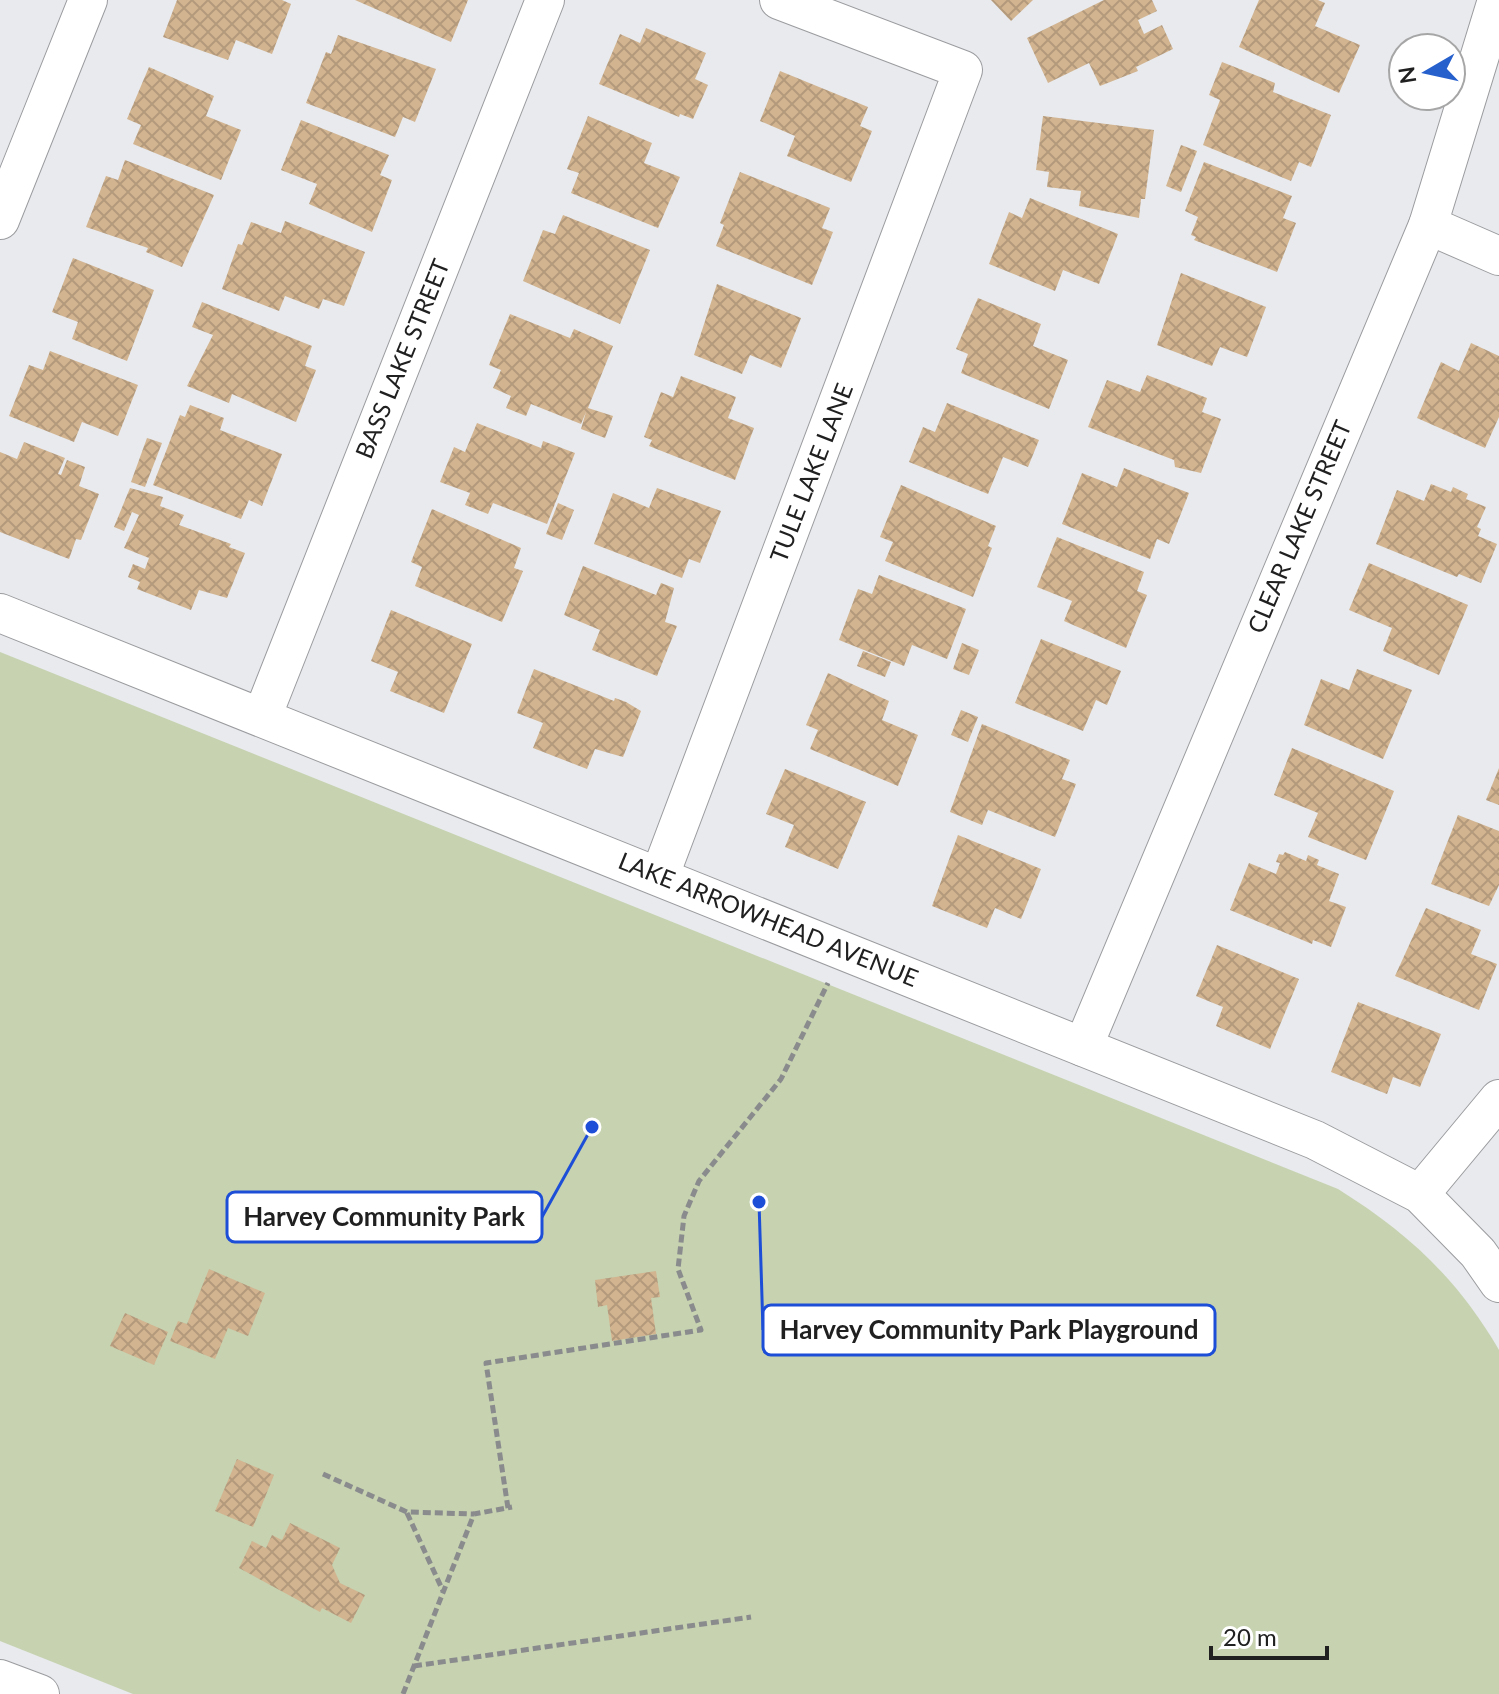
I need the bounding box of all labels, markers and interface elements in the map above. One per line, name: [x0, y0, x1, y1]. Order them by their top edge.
north arrow: [1387, 32, 1467, 112]
text: N: [1392, 65, 1421, 86]
street label: BASS LAKE STREET: [348, 255, 455, 462]
street label: TULE LAKE LANE: [763, 379, 858, 566]
street label: CLEAR LAKE STREET: [1241, 416, 1357, 637]
street label: LAKE ARROWHEAD AVENUE: [615, 845, 923, 992]
callout: Harvey Community Park: [227, 1192, 542, 1242]
text: Harvey Community Park: [243, 1200, 525, 1232]
callout: Harvey Community Park Playground: [763, 1305, 1215, 1355]
text: Harvey Community Park Playground: [780, 1313, 1198, 1345]
scale bar: [1211, 1610, 1327, 1660]
text: 20 m: [1223, 1622, 1277, 1651]

